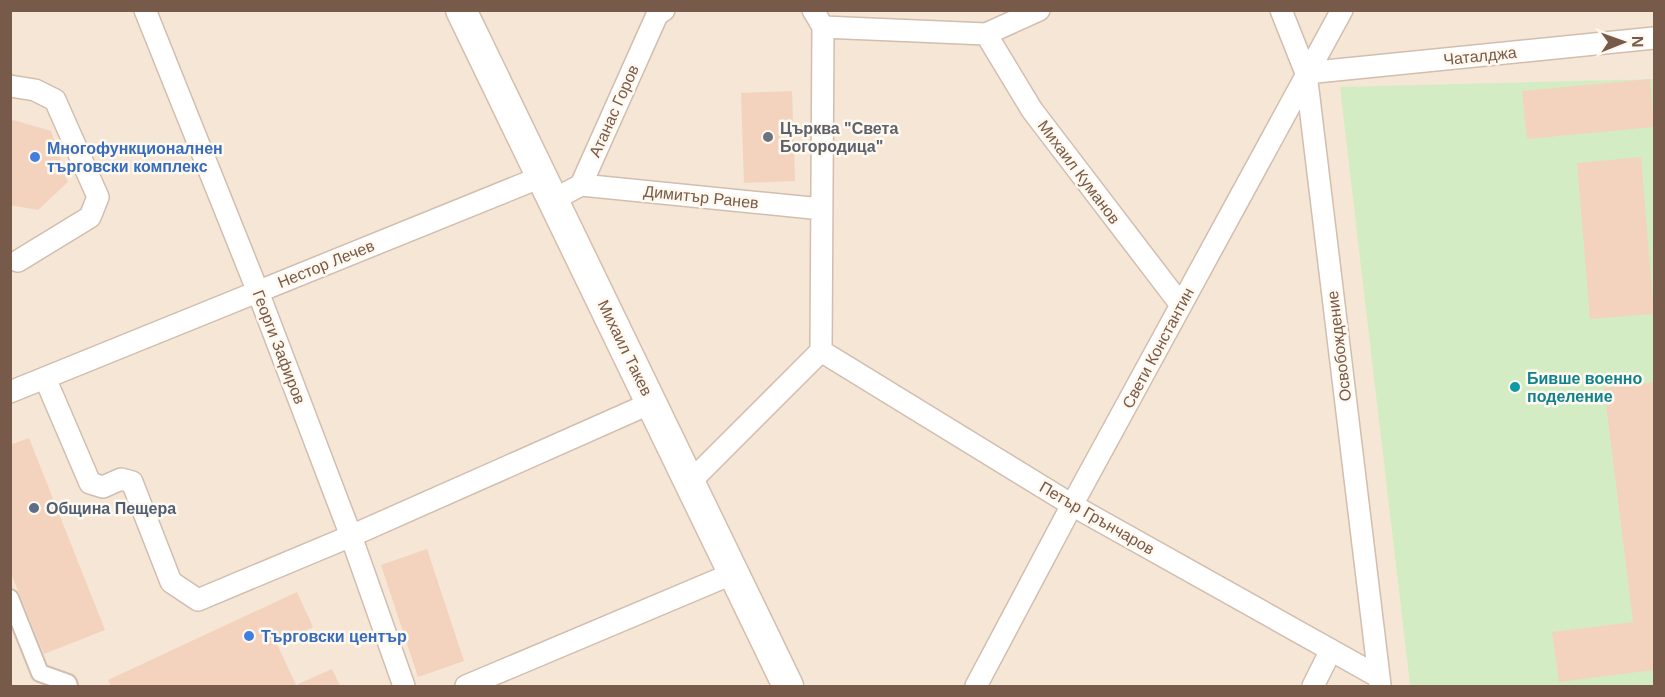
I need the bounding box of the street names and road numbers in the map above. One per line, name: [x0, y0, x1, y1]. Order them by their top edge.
street label: Чаталджа: [1443, 44, 1518, 68]
street label: Атанас Горов: [586, 62, 642, 160]
street label: Михаил Куманов: [1035, 117, 1123, 227]
street label: Димитър Ранев: [643, 183, 759, 211]
street label: Нестор Лечев: [275, 237, 377, 291]
street label: Свети Константин: [1119, 285, 1197, 411]
street label: Георги Зафиров: [249, 288, 309, 406]
street label: Освобождение: [1324, 290, 1354, 402]
street label: Михаил Такев: [595, 297, 655, 399]
street label: Петър Грънчаров: [1037, 478, 1157, 558]

